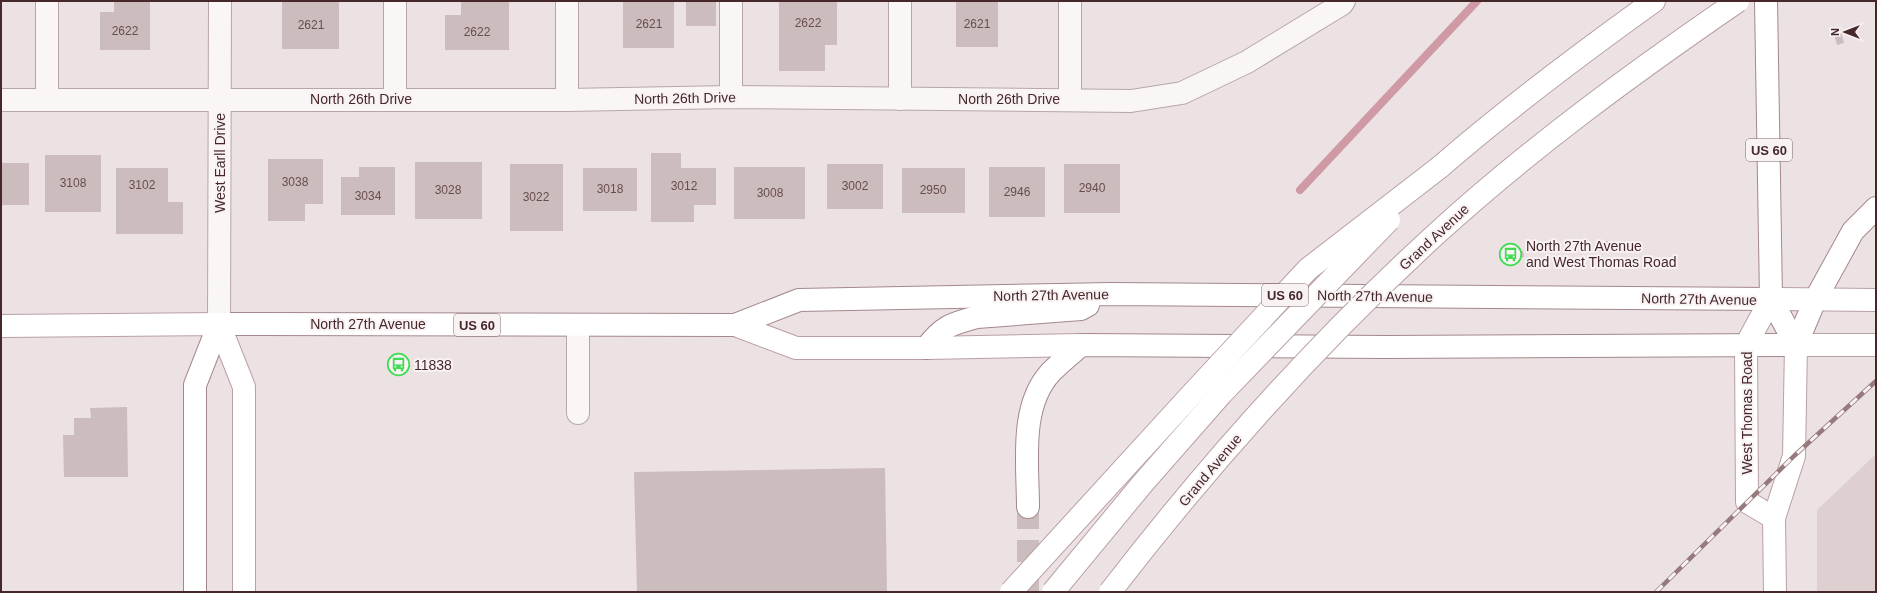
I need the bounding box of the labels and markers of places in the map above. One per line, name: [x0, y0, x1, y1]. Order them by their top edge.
place label: North 27th Avenue and West Thomas Road: [1526, 238, 1676, 270]
bus stop icon: North 27th Avenue and West Thomas Road: [1497, 241, 1523, 267]
bus stop icon: 11838: [385, 352, 411, 378]
place label: 11838: [414, 357, 452, 373]

